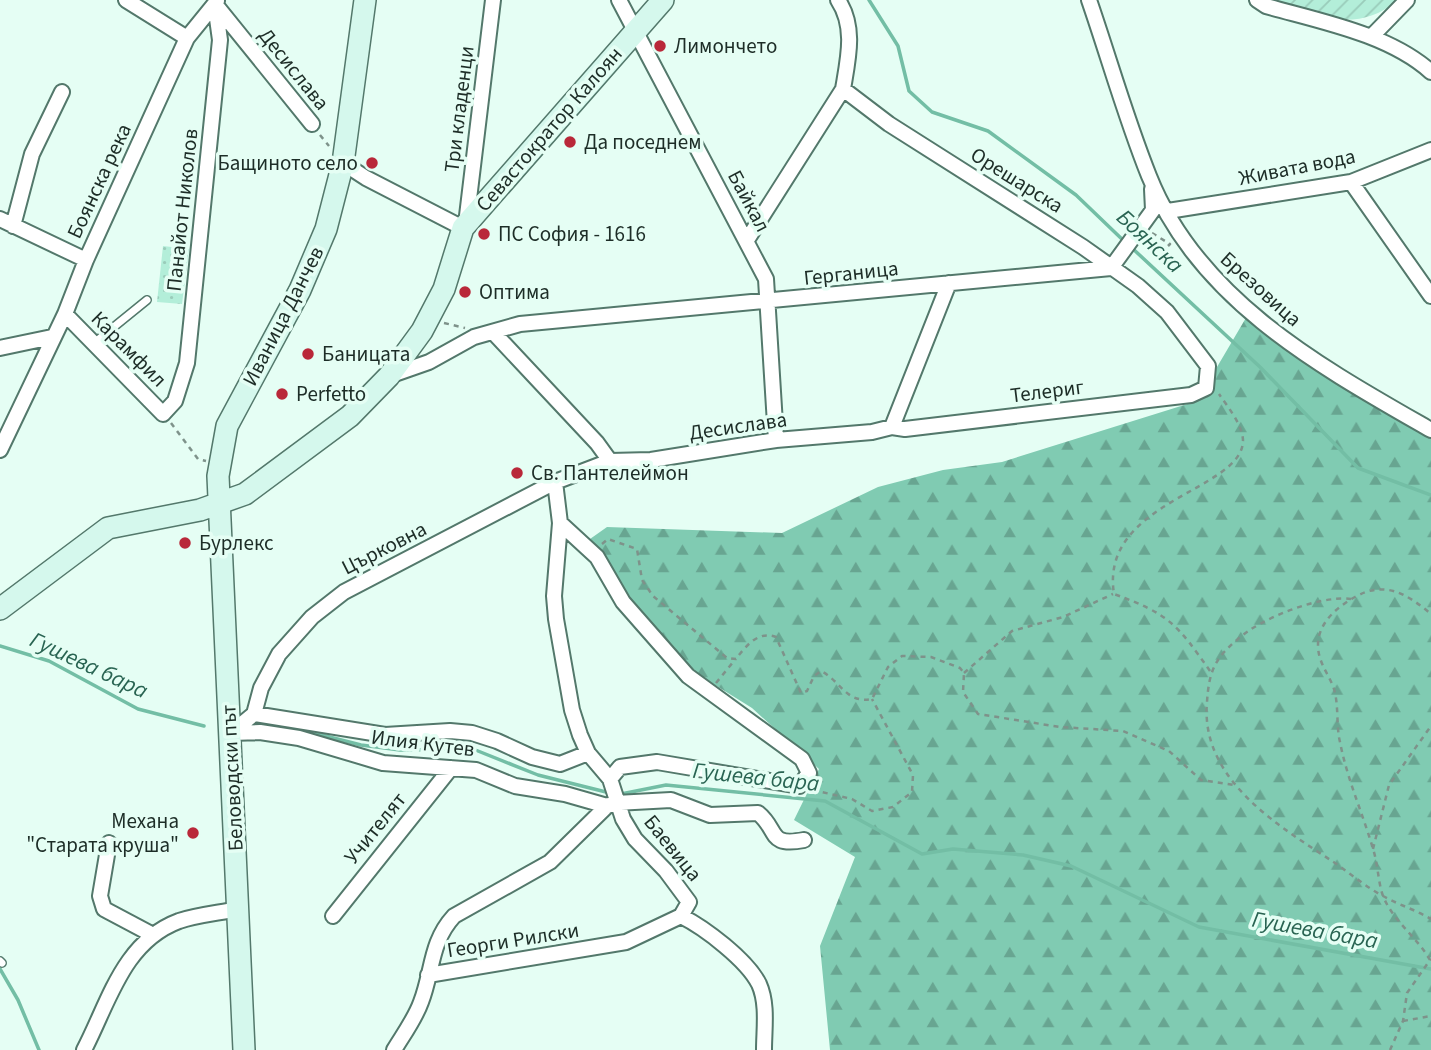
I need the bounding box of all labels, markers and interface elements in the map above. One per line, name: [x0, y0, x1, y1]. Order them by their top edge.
street label: Десислава: [251, 21, 337, 117]
place label: Лимончето: [674, 31, 777, 61]
marker: Лимончето: [652, 38, 668, 54]
street label: Севастократор Калоян: [469, 40, 629, 218]
street label: Три кладенци: [436, 44, 482, 174]
street label: Боянска река: [59, 119, 139, 243]
street label: Панайот Николов: [159, 127, 205, 293]
place label: Да поседнем: [584, 127, 702, 157]
marker: Да поседнем: [562, 134, 578, 150]
street label: Орешарска: [965, 140, 1069, 220]
street label: Живата вода: [1236, 141, 1358, 193]
place label: Бащиното село: [218, 148, 358, 178]
marker: Бащиното село: [364, 155, 380, 171]
street label: Байкал: [720, 165, 778, 237]
water label: Боянска: [1109, 201, 1191, 281]
place label: ПС София - 1616: [498, 219, 646, 249]
marker: ПС София - 1616: [476, 226, 492, 242]
street label: Иваница Данчев: [235, 241, 331, 391]
street label: Брезовица: [1214, 244, 1308, 334]
street label: Герганица: [802, 253, 900, 293]
place label: Оптима: [479, 277, 550, 307]
marker: Оптима: [457, 284, 473, 300]
street label: Карамфил: [84, 304, 174, 394]
place label: Баницата: [322, 339, 410, 369]
marker: Баницата: [300, 346, 316, 362]
street label: Телериг: [1008, 372, 1086, 410]
place label: Perfetto: [296, 379, 366, 409]
marker: Perfetto: [274, 386, 290, 402]
street label: Десислава: [687, 404, 789, 448]
place label: Св. Пантелеймон: [531, 458, 689, 488]
marker: Св. Пантелеймон: [509, 465, 525, 481]
street label: Църковна: [336, 514, 432, 582]
place label: Бурлекс: [199, 528, 274, 558]
marker: Бурлекс: [177, 535, 193, 551]
water label: Гушева бара: [24, 623, 154, 707]
street label: Беловодски път: [213, 704, 251, 852]
street label: Илия Кутев: [370, 722, 476, 764]
water label: Гушева бара: [691, 754, 821, 800]
street label: Учителят: [337, 785, 413, 870]
place label: Механа "Старата круша": [26, 806, 179, 860]
street label: Баевица: [637, 808, 709, 888]
marker: Механа "Старата круша": [185, 825, 201, 841]
water label: Гушева бара: [1250, 903, 1380, 957]
street label: Георги Рилски: [445, 915, 581, 965]

